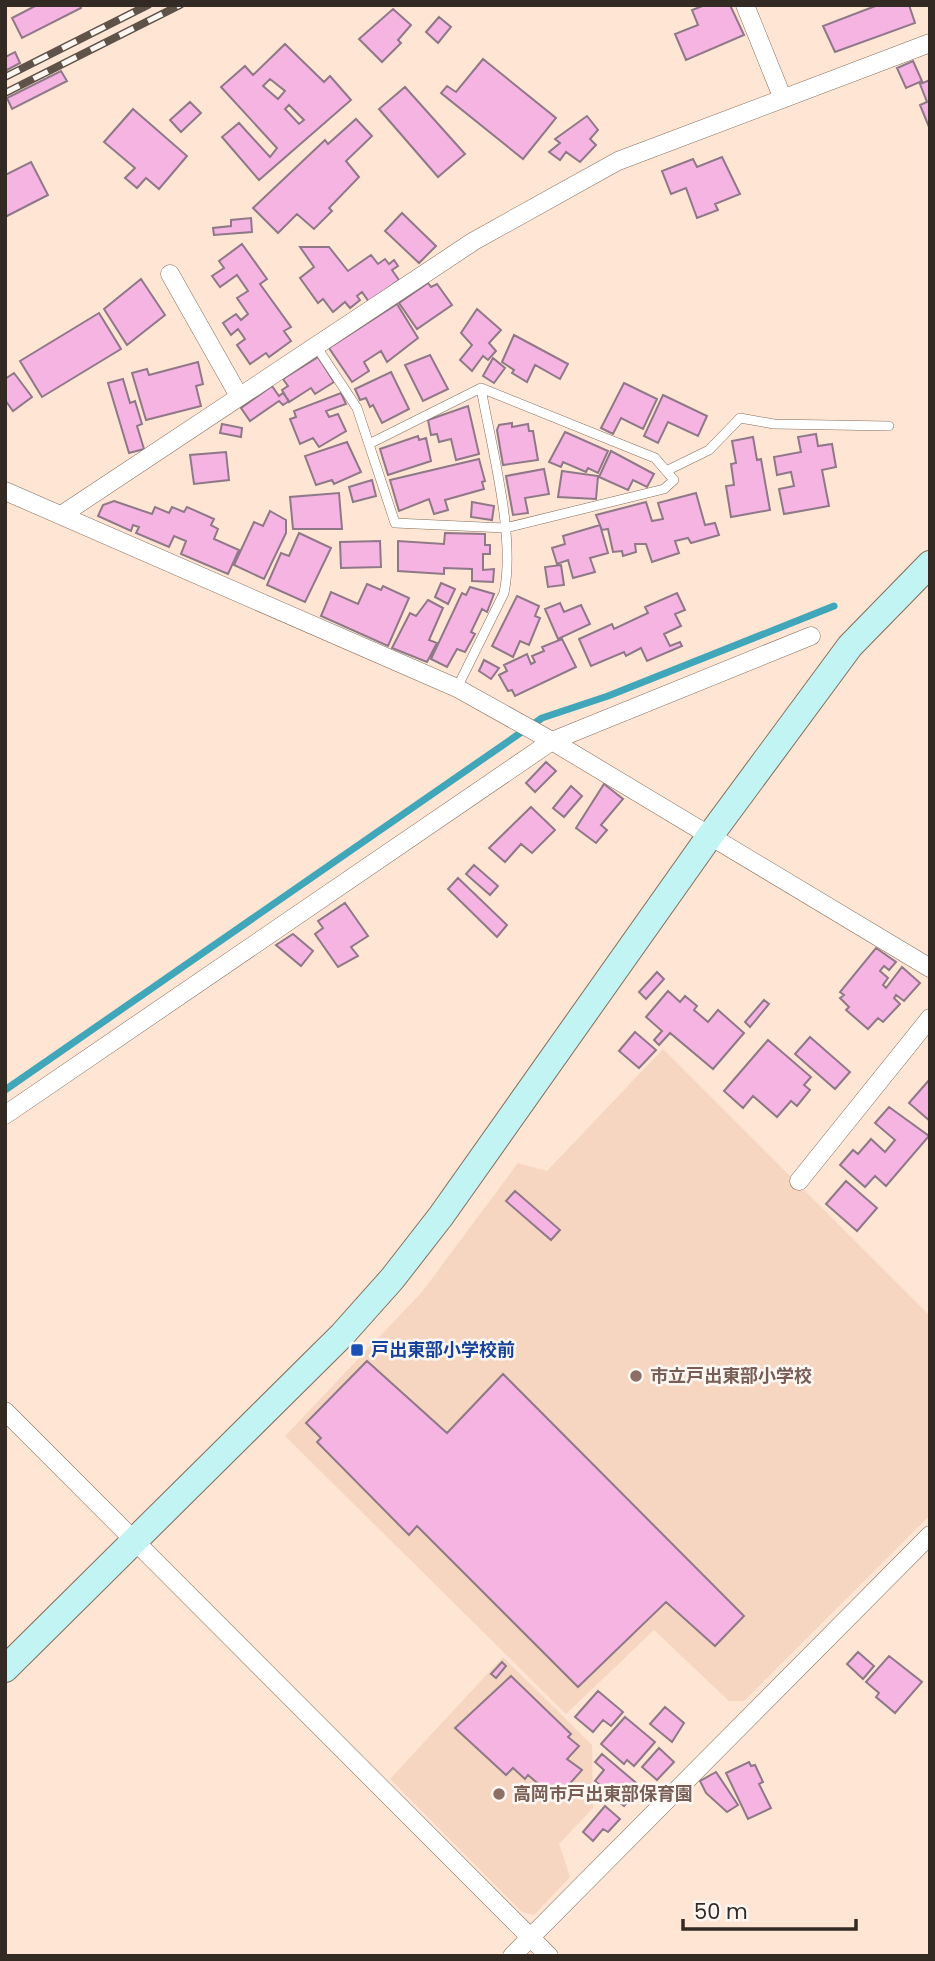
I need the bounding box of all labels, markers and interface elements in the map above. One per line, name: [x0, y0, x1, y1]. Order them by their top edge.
place label: 戸出東部小学校前: [371, 1337, 515, 1362]
marker: 戸出東部小学校前: [349, 1342, 365, 1358]
place label: 市立戸出東部小学校: [650, 1363, 812, 1388]
marker: 市立戸出東部小学校: [628, 1368, 644, 1384]
place label: 高岡市戸出東部保育園: [513, 1781, 693, 1806]
marker: 高岡市戸出東部保育園: [491, 1786, 507, 1802]
scale bar: [683, 1888, 856, 1932]
text: 50 m: [694, 1897, 748, 1926]

